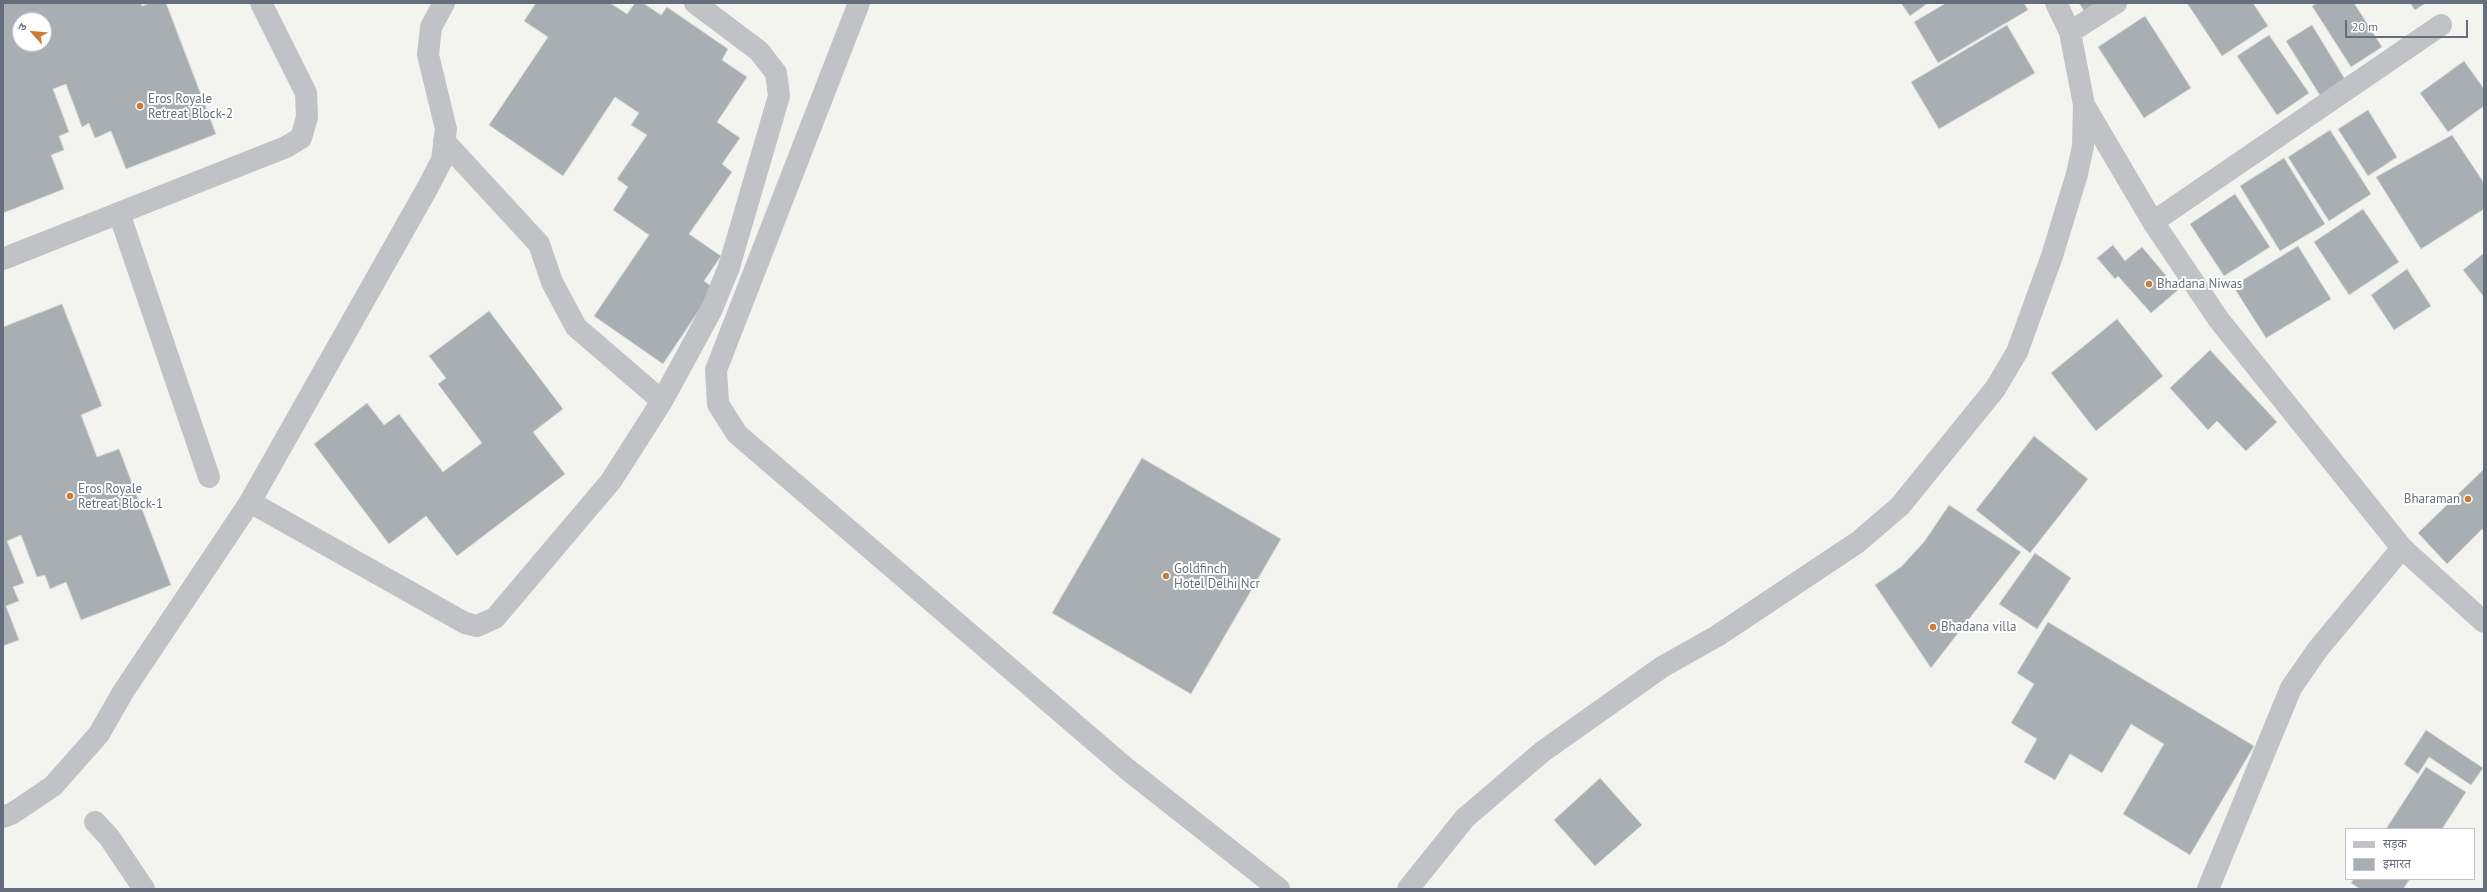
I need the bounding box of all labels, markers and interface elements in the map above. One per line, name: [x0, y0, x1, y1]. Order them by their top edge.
north arrow: [12, 12, 52, 52]
scale bar: [2347, 12, 2470, 38]
text: 20 m: [2352, 19, 2378, 34]
text: उ: [15, 21, 30, 33]
place label: Eros Royale Retreat Block-2: [148, 91, 233, 122]
marker: Eros Royale Retreat Block-2: [135, 101, 145, 111]
place label: Bhadana Niwas: [2157, 276, 2242, 292]
marker: Bhadana Niwas: [2144, 279, 2154, 289]
place label: Eros Royale Retreat Block-1: [78, 481, 163, 512]
marker: Eros Royale Retreat Block-1: [65, 491, 75, 501]
place label: Bharaman: [2404, 491, 2460, 507]
marker: Bharaman: [2463, 494, 2473, 504]
place label: Goldfinch Hotel Delhi Ncr: [1174, 561, 1260, 592]
marker: Goldfinch Hotel Delhi Ncr: [1161, 571, 1171, 581]
place label: Bhadana villa: [1941, 619, 2016, 635]
marker: Bhadana villa: [1928, 622, 1938, 632]
legend: [2345, 828, 2475, 880]
text: सड़क: [2383, 836, 2407, 851]
text: इमारत: [2383, 856, 2411, 871]

